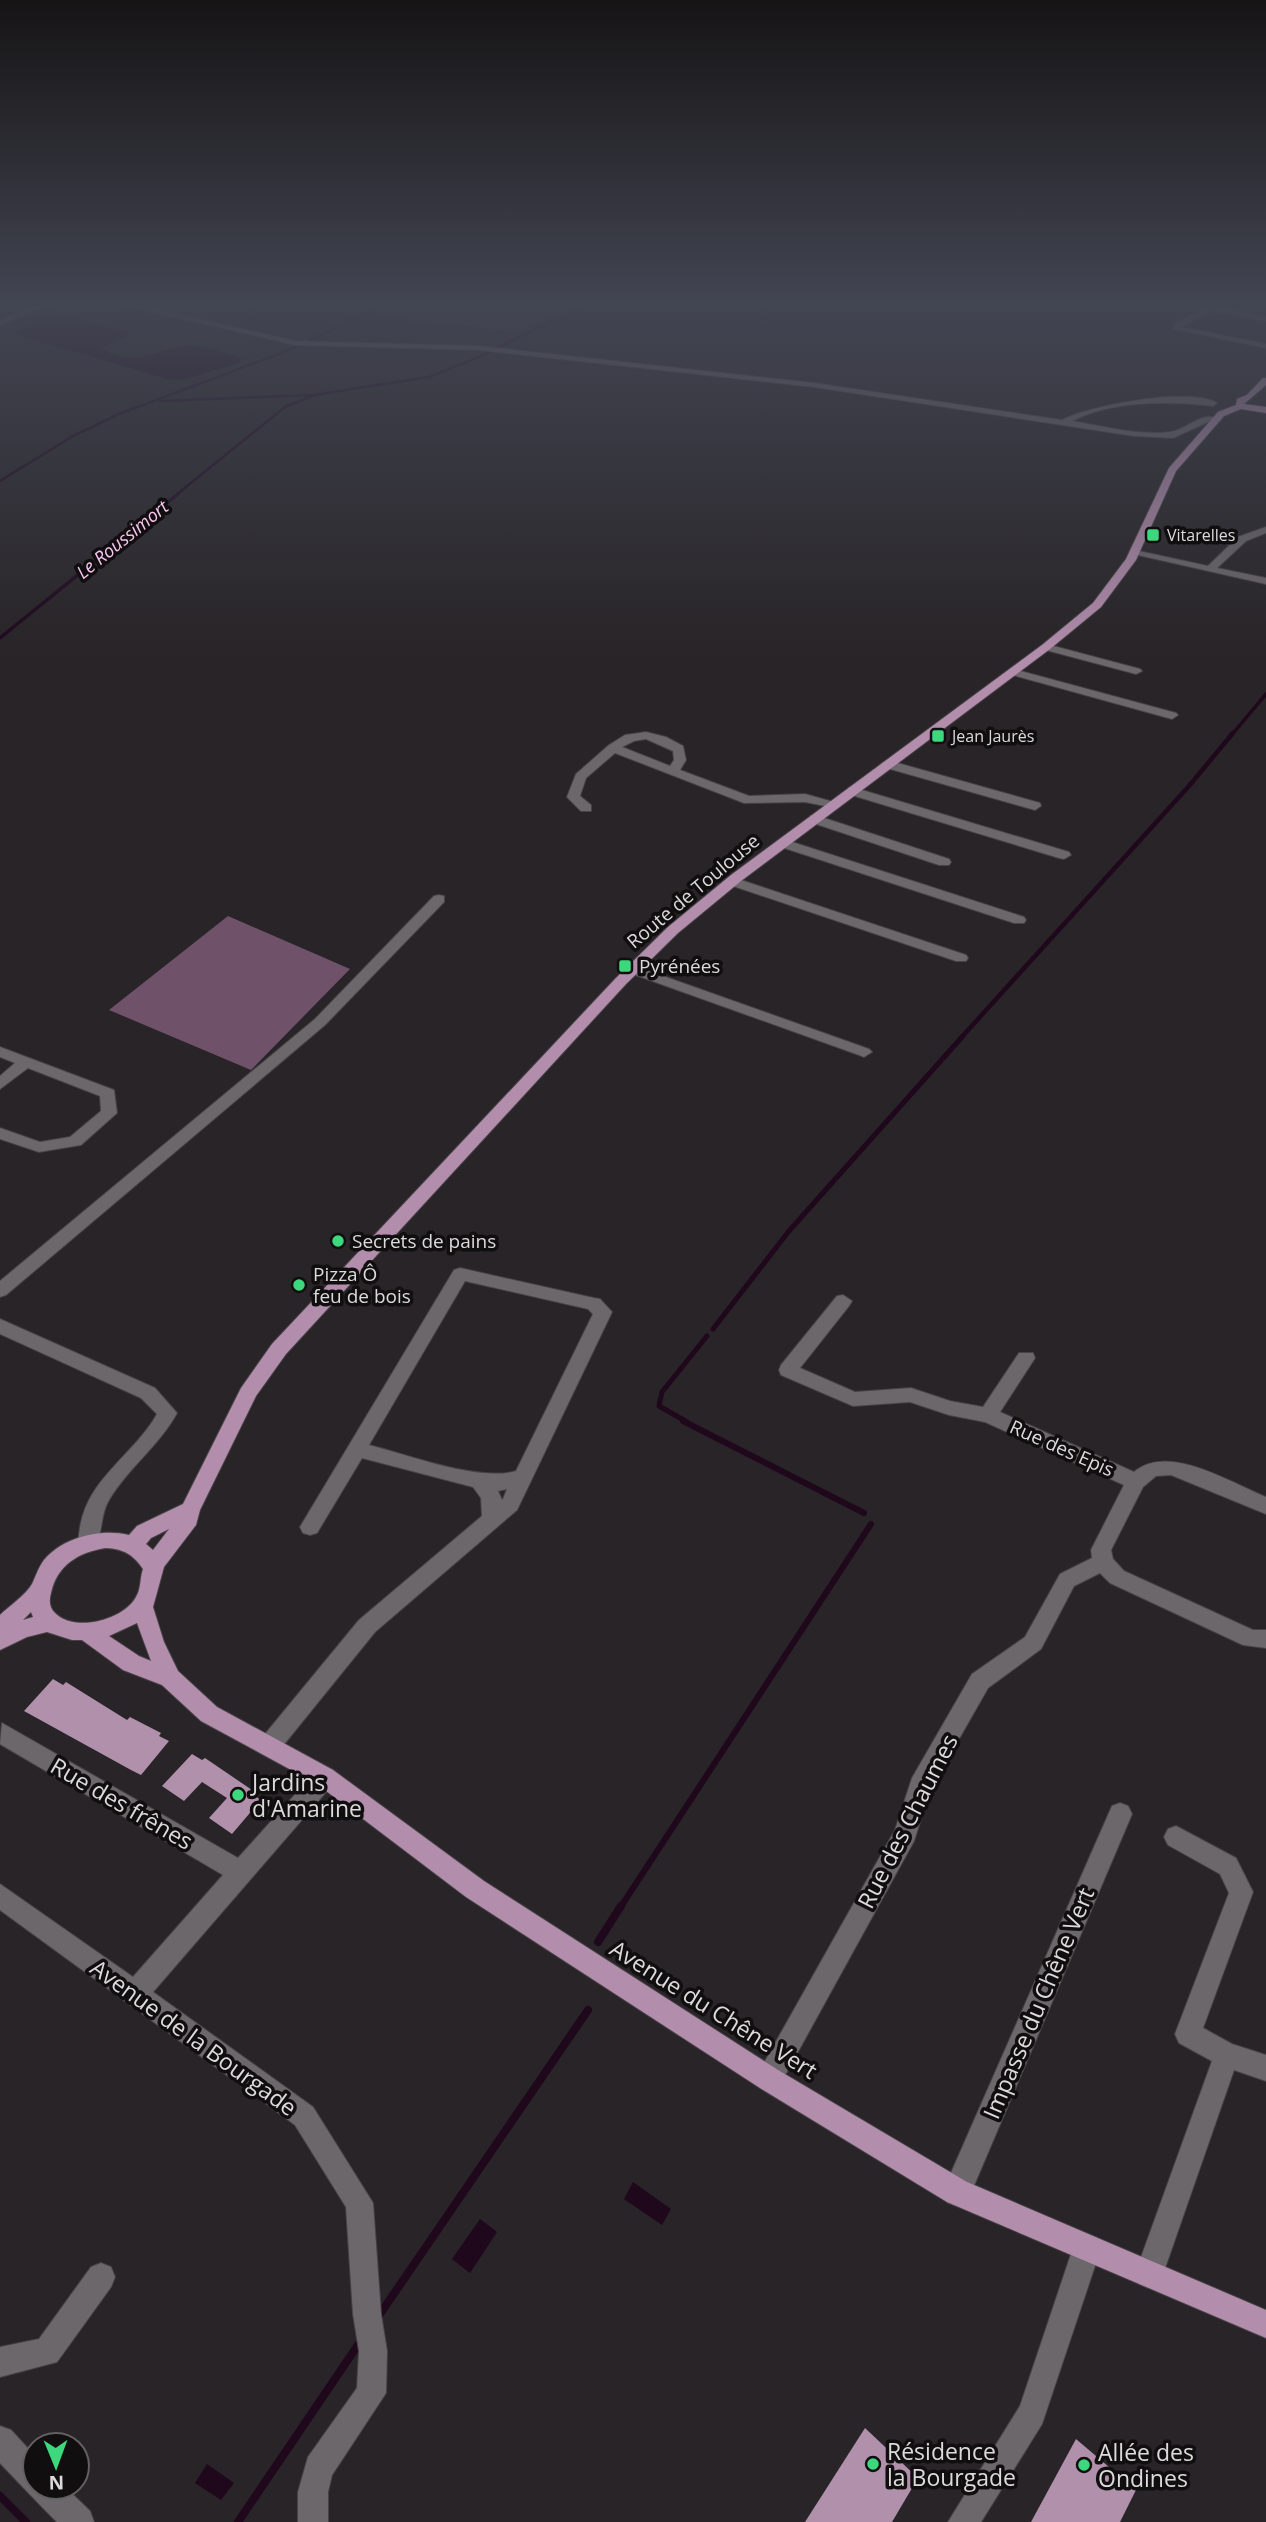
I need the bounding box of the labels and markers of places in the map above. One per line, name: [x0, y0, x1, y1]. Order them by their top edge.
place label: Vitarelles: [1167, 524, 1235, 546]
marker: Vitarelles: [1145, 527, 1161, 543]
place label: Jean Jaurès: [950, 725, 1034, 747]
marker: Jean Jaurès: [930, 728, 946, 744]
place label: Pyrénées: [639, 953, 720, 979]
marker: Pyrénées: [617, 958, 633, 974]
place label: Secrets de pains: [352, 1228, 496, 1254]
marker: Secrets de pains: [330, 1233, 346, 1249]
place label: Pizza Ô feu de bois: [313, 1261, 411, 1309]
marker: Pizza Ô feu de bois: [291, 1277, 307, 1293]
place label: Jardins d'Amarine: [250, 1766, 362, 1824]
marker: Jardins d'Amarine: [230, 1787, 246, 1803]
place label: Résidence la Bourgade: [887, 2435, 1016, 2493]
place label: Allée des Ondines: [1098, 2436, 1194, 2494]
marker: Résidence la Bourgade: [865, 2456, 881, 2472]
marker: Allée des Ondines: [1076, 2457, 1092, 2473]

